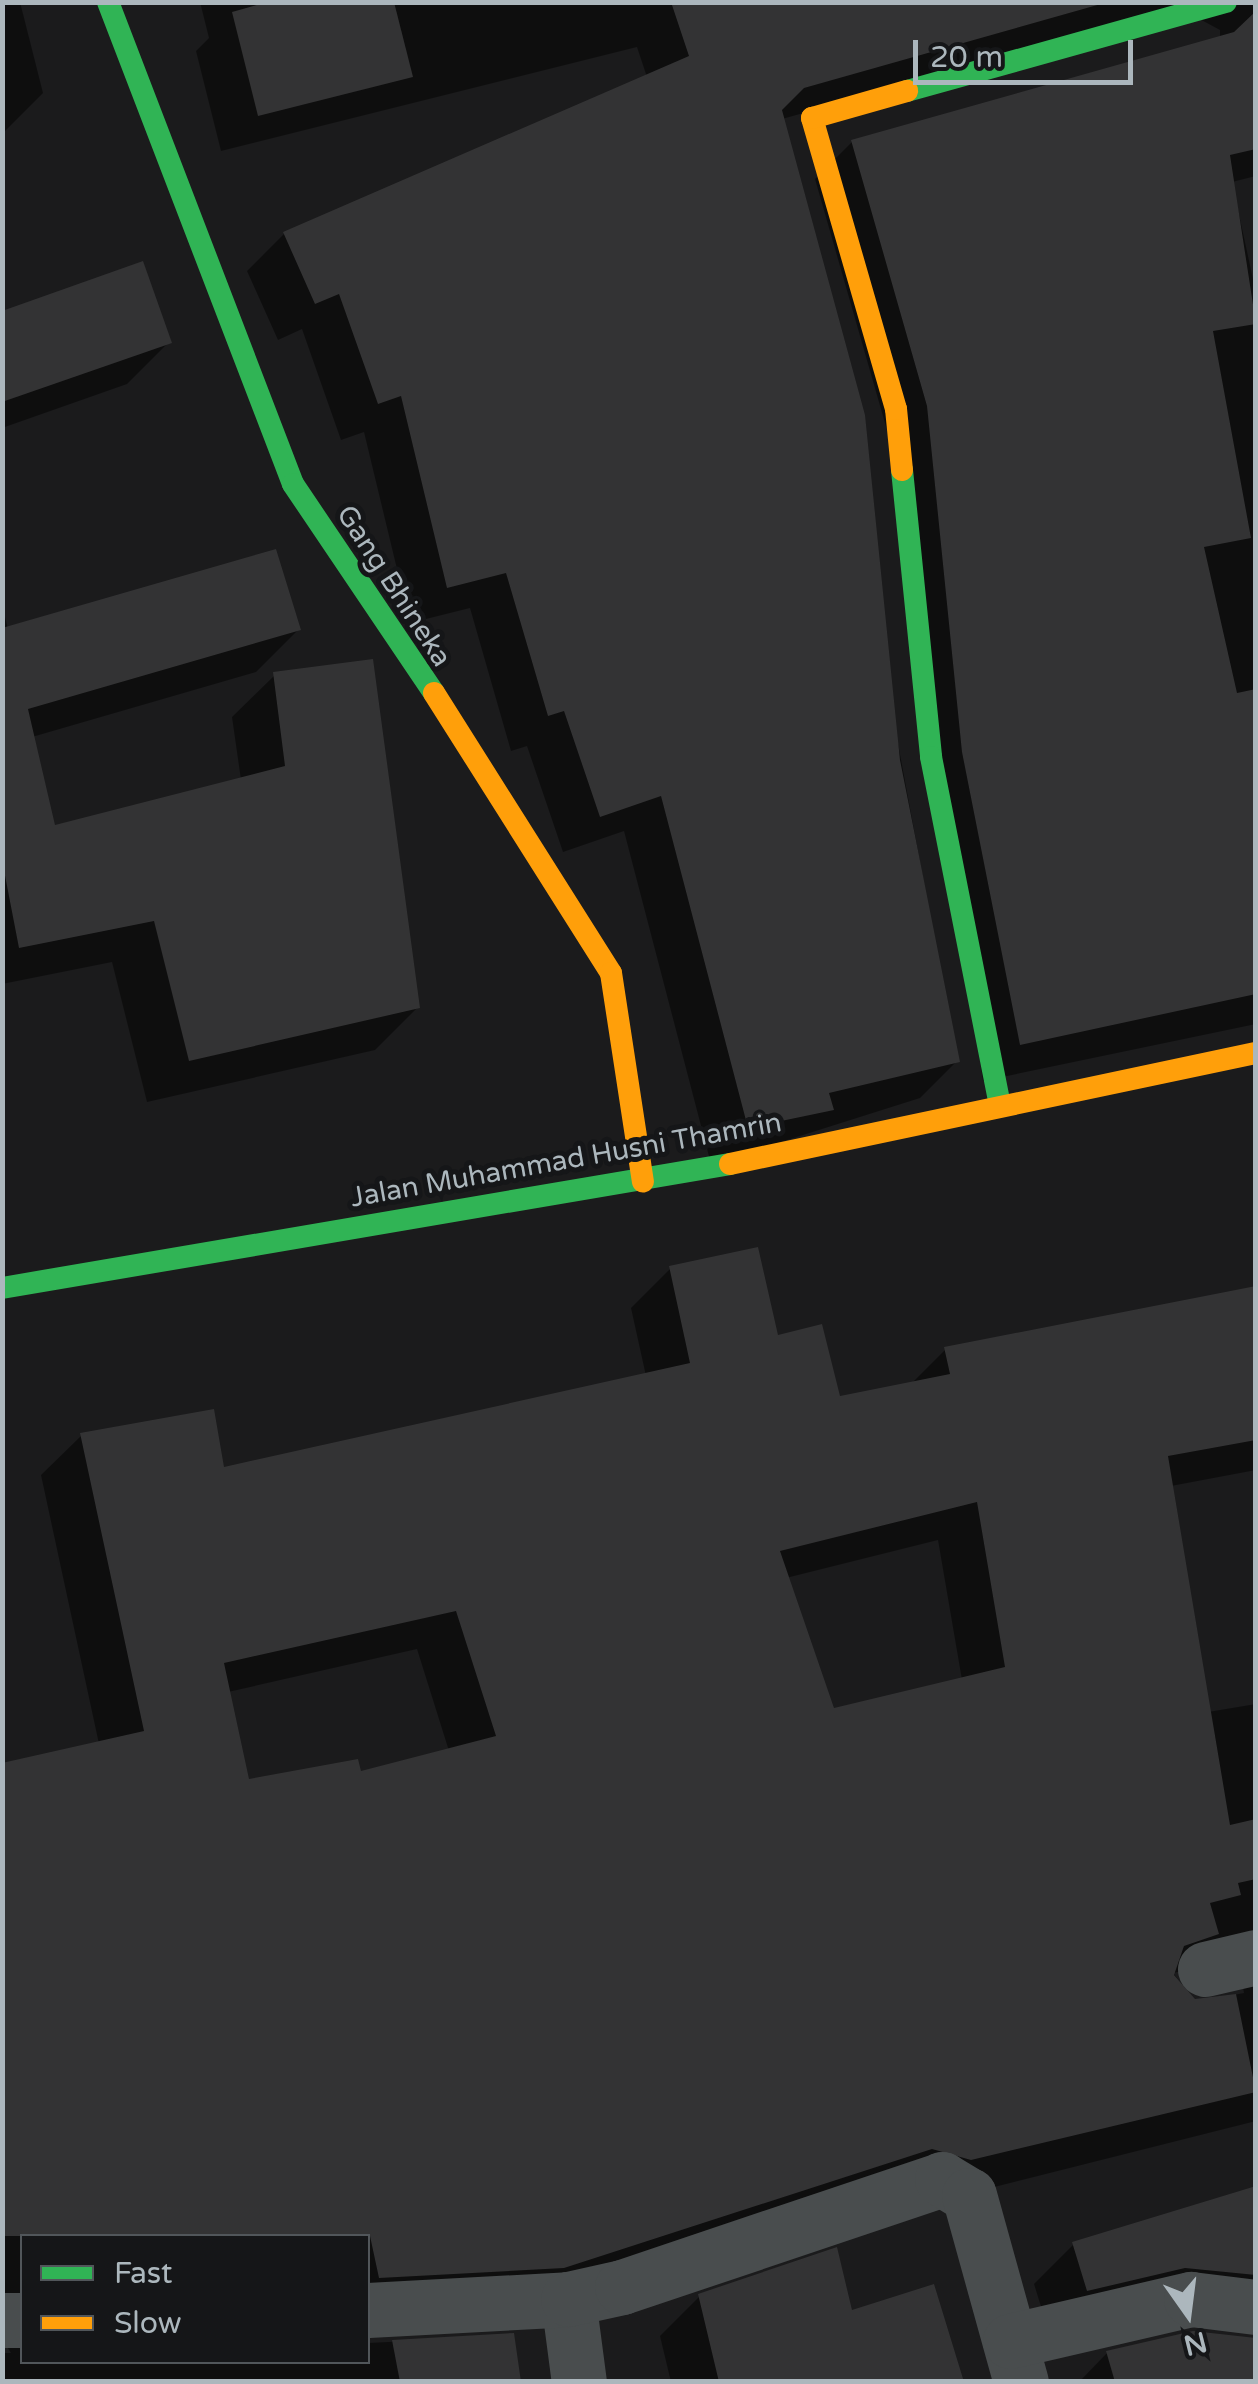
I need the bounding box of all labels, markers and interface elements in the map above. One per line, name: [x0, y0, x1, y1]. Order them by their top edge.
scale bar: [918, 20, 1138, 82]
text: 20 m: [930, 39, 1003, 76]
street label: Gang Bhineka: [329, 499, 459, 673]
street label: Jalan Muhammad Husni Thamrin: [348, 1106, 784, 1214]
legend: [20, 2234, 370, 2364]
text: Fast: [114, 2255, 173, 2292]
north arrow: [1138, 2264, 1238, 2364]
text: Slow: [114, 2305, 182, 2342]
text: N: [1180, 2324, 1210, 2362]

